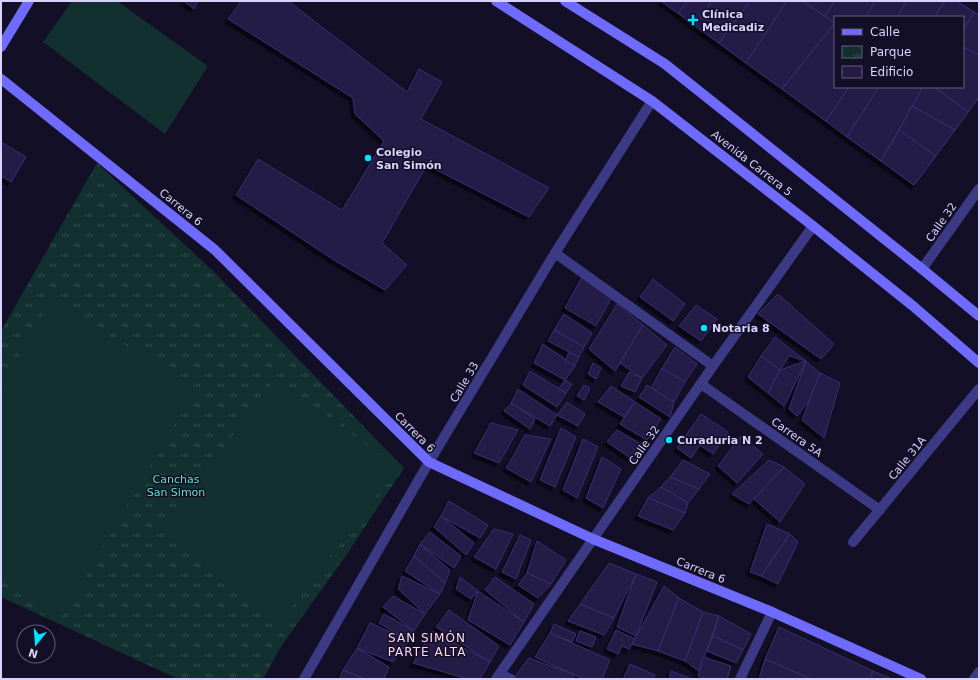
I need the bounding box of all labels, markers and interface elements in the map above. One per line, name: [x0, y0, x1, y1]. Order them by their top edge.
place label: Clínica Medicadiz: [702, 8, 764, 34]
marker: Clínica Medicadiz: [687, 14, 699, 26]
legend: [834, 16, 964, 88]
text: Calle: [870, 25, 900, 39]
text: Parque: [870, 45, 911, 59]
text: Edificio: [870, 65, 913, 79]
street label: Avenida Carrera 5: [709, 128, 795, 199]
place label: Colegio San Simón: [376, 146, 442, 172]
marker: Colegio San Simón: [363, 153, 373, 163]
street label: Carrera 6: [157, 186, 205, 229]
street label: Calle 32: [923, 200, 960, 244]
place label: Notaria 8: [712, 322, 770, 335]
marker: Notaria 8: [699, 323, 709, 333]
street label: Calle 33: [447, 360, 482, 405]
street label: Carrera 6: [392, 410, 437, 455]
street label: Carrera 5A: [769, 415, 825, 460]
street label: Calle 32: [626, 423, 663, 467]
place label: Curaduria N 2: [677, 434, 763, 447]
street label: Calle 31A: [886, 434, 929, 483]
marker: Curaduria N 2: [664, 435, 674, 445]
park label: Canchas San Simon: [147, 473, 205, 499]
street label: Carrera 6: [674, 555, 727, 586]
north arrow: [16, 624, 56, 664]
district label: SAN SIMÓN PARTE ALTA: [388, 630, 466, 659]
text: N: [27, 646, 40, 661]

